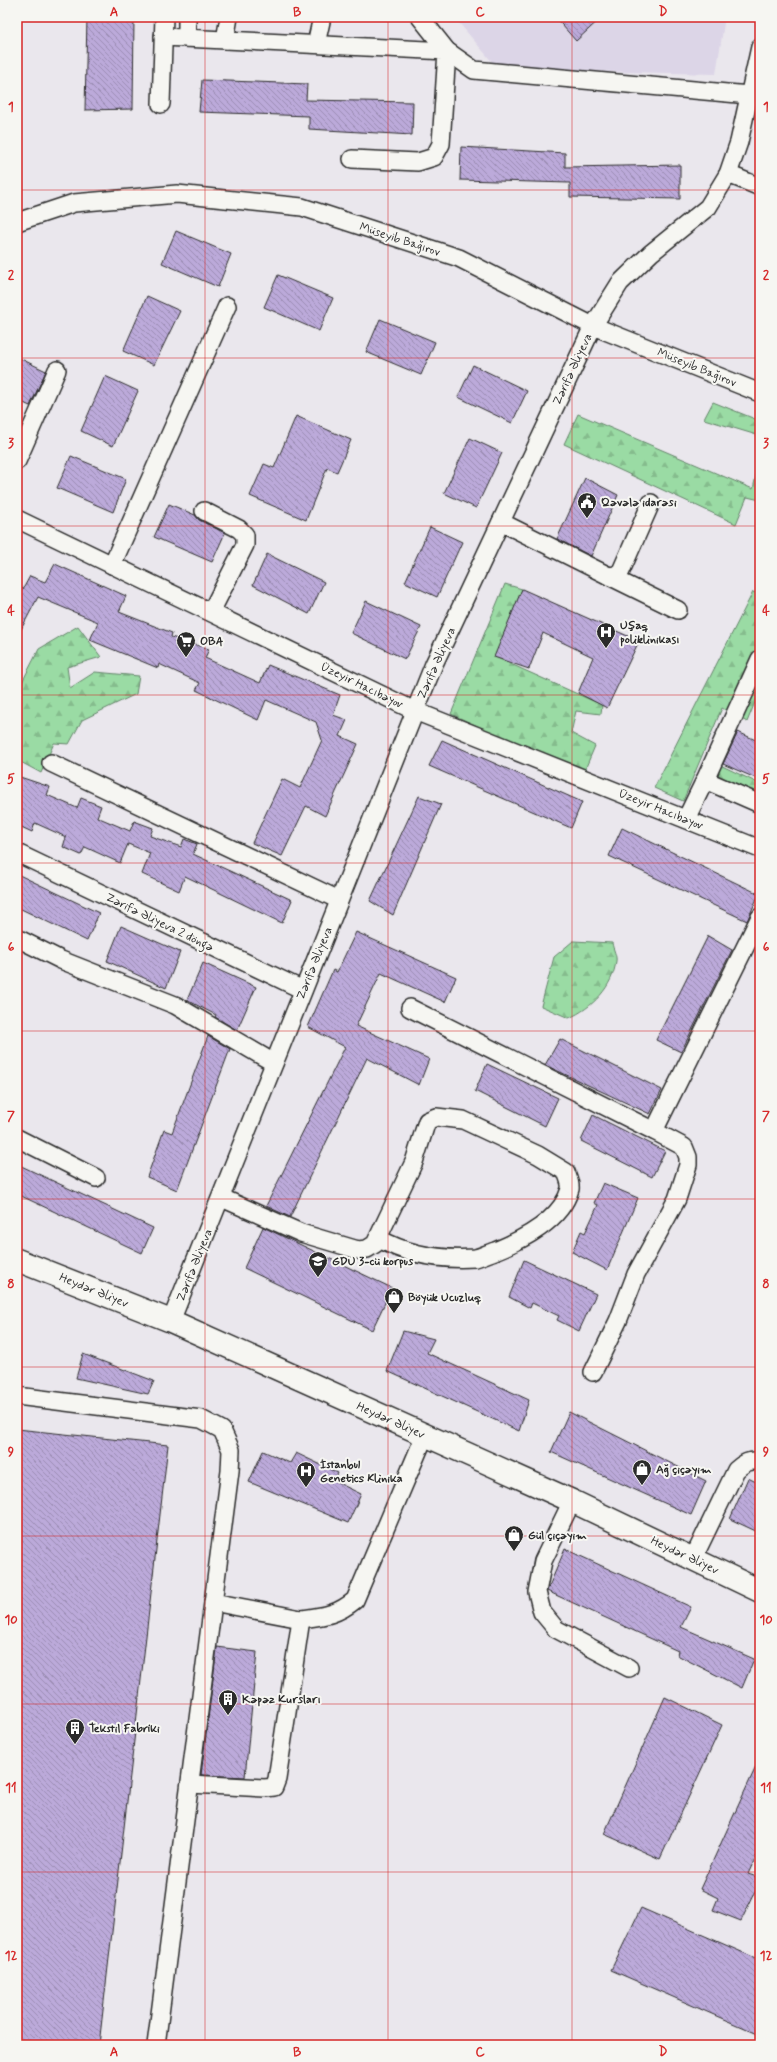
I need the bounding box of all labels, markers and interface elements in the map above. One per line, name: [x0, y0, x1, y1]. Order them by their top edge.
text: A: [110, 4, 118, 21]
text: B: [293, 4, 302, 21]
text: C: [475, 4, 485, 21]
text: D: [659, 4, 668, 21]
text: 1: [8, 99, 14, 116]
text: 1: [763, 99, 769, 116]
street label: Müseyib Bağırov: [357, 219, 443, 261]
text: 2: [8, 267, 15, 284]
text: 2: [763, 267, 770, 284]
street label: Zərifə Əliyeva: [549, 331, 597, 408]
street label: Müseyib Bağırov: [655, 345, 739, 391]
text: 3: [8, 435, 14, 452]
text: 3: [763, 435, 769, 452]
public building icon: Qəvələ idarəsi: [576, 491, 598, 519]
place label: Qəvələ idarəsi: [601, 495, 677, 511]
text: 4: [7, 603, 15, 620]
text: 4: [762, 603, 770, 620]
place label: Uşaq poliklinikası: [620, 618, 679, 648]
hospital icon: Uşaq poliklinikası: [595, 621, 617, 649]
street label: Zərifə Əliyeva: [414, 625, 460, 702]
supermarket icon: OBA: [175, 630, 197, 658]
place label: OBA: [200, 634, 224, 650]
street label: Üzeyir Hacıbəyov: [318, 659, 406, 713]
text: 5: [7, 771, 15, 788]
text: 5: [762, 771, 770, 788]
street label: Üzeyir Hacıbəyov: [616, 786, 706, 834]
street label: Zərifə Əliyeva 2 döngə: [102, 890, 216, 957]
street label: Zərifə Əliyeva: [293, 925, 337, 1002]
text: 6: [8, 939, 15, 956]
text: 6: [763, 939, 770, 956]
text: 7: [7, 1108, 15, 1125]
text: 7: [762, 1108, 770, 1125]
street label: Zərifə Əliyeva: [173, 1227, 217, 1304]
school or university icon: GDU 3-cü korpus: [307, 1250, 329, 1278]
place label: GDU 3-cü korpus: [332, 1254, 414, 1270]
street label: Heydər Əliyev: [57, 1270, 131, 1312]
text: 8: [7, 1276, 15, 1293]
text: 8: [762, 1276, 770, 1293]
shop icon: Böyük Ucuzluq: [383, 1286, 405, 1314]
place label: Böyük Ucuzluq: [408, 1290, 481, 1306]
street label: Heydər Əliyev: [354, 1399, 428, 1443]
text: 9: [8, 1444, 15, 1461]
text: 9: [763, 1444, 770, 1461]
place label: İstanbul Genetics Klinika: [320, 1457, 403, 1487]
shop icon: Ağ çiçəyim: [631, 1458, 653, 1486]
hospital icon: İstanbul Genetics Klinika: [295, 1460, 317, 1488]
place label: Ağ çiçəyim: [656, 1462, 712, 1478]
shop icon: Gül çiçəyim: [503, 1524, 525, 1552]
place label: Gül çiçəyim: [528, 1528, 587, 1544]
street label: Heydər Əliyev: [648, 1533, 721, 1579]
text: 10: [4, 1612, 18, 1629]
text: 10: [759, 1612, 773, 1629]
building icon: Kəpəz Kursları: [217, 1688, 239, 1716]
place label: Kəpəz Kursları: [242, 1692, 321, 1708]
building icon: Tekstil Fabriki: [64, 1717, 86, 1745]
place label: Tekstil Fabriki: [89, 1721, 160, 1737]
text: 11: [5, 1780, 17, 1797]
text: 11: [760, 1780, 772, 1797]
text: 12: [5, 1948, 17, 1965]
text: 12: [760, 1948, 772, 1965]
text: A: [110, 2044, 118, 2061]
text: B: [293, 2044, 302, 2061]
text: C: [475, 2044, 485, 2061]
text: D: [659, 2044, 668, 2061]

